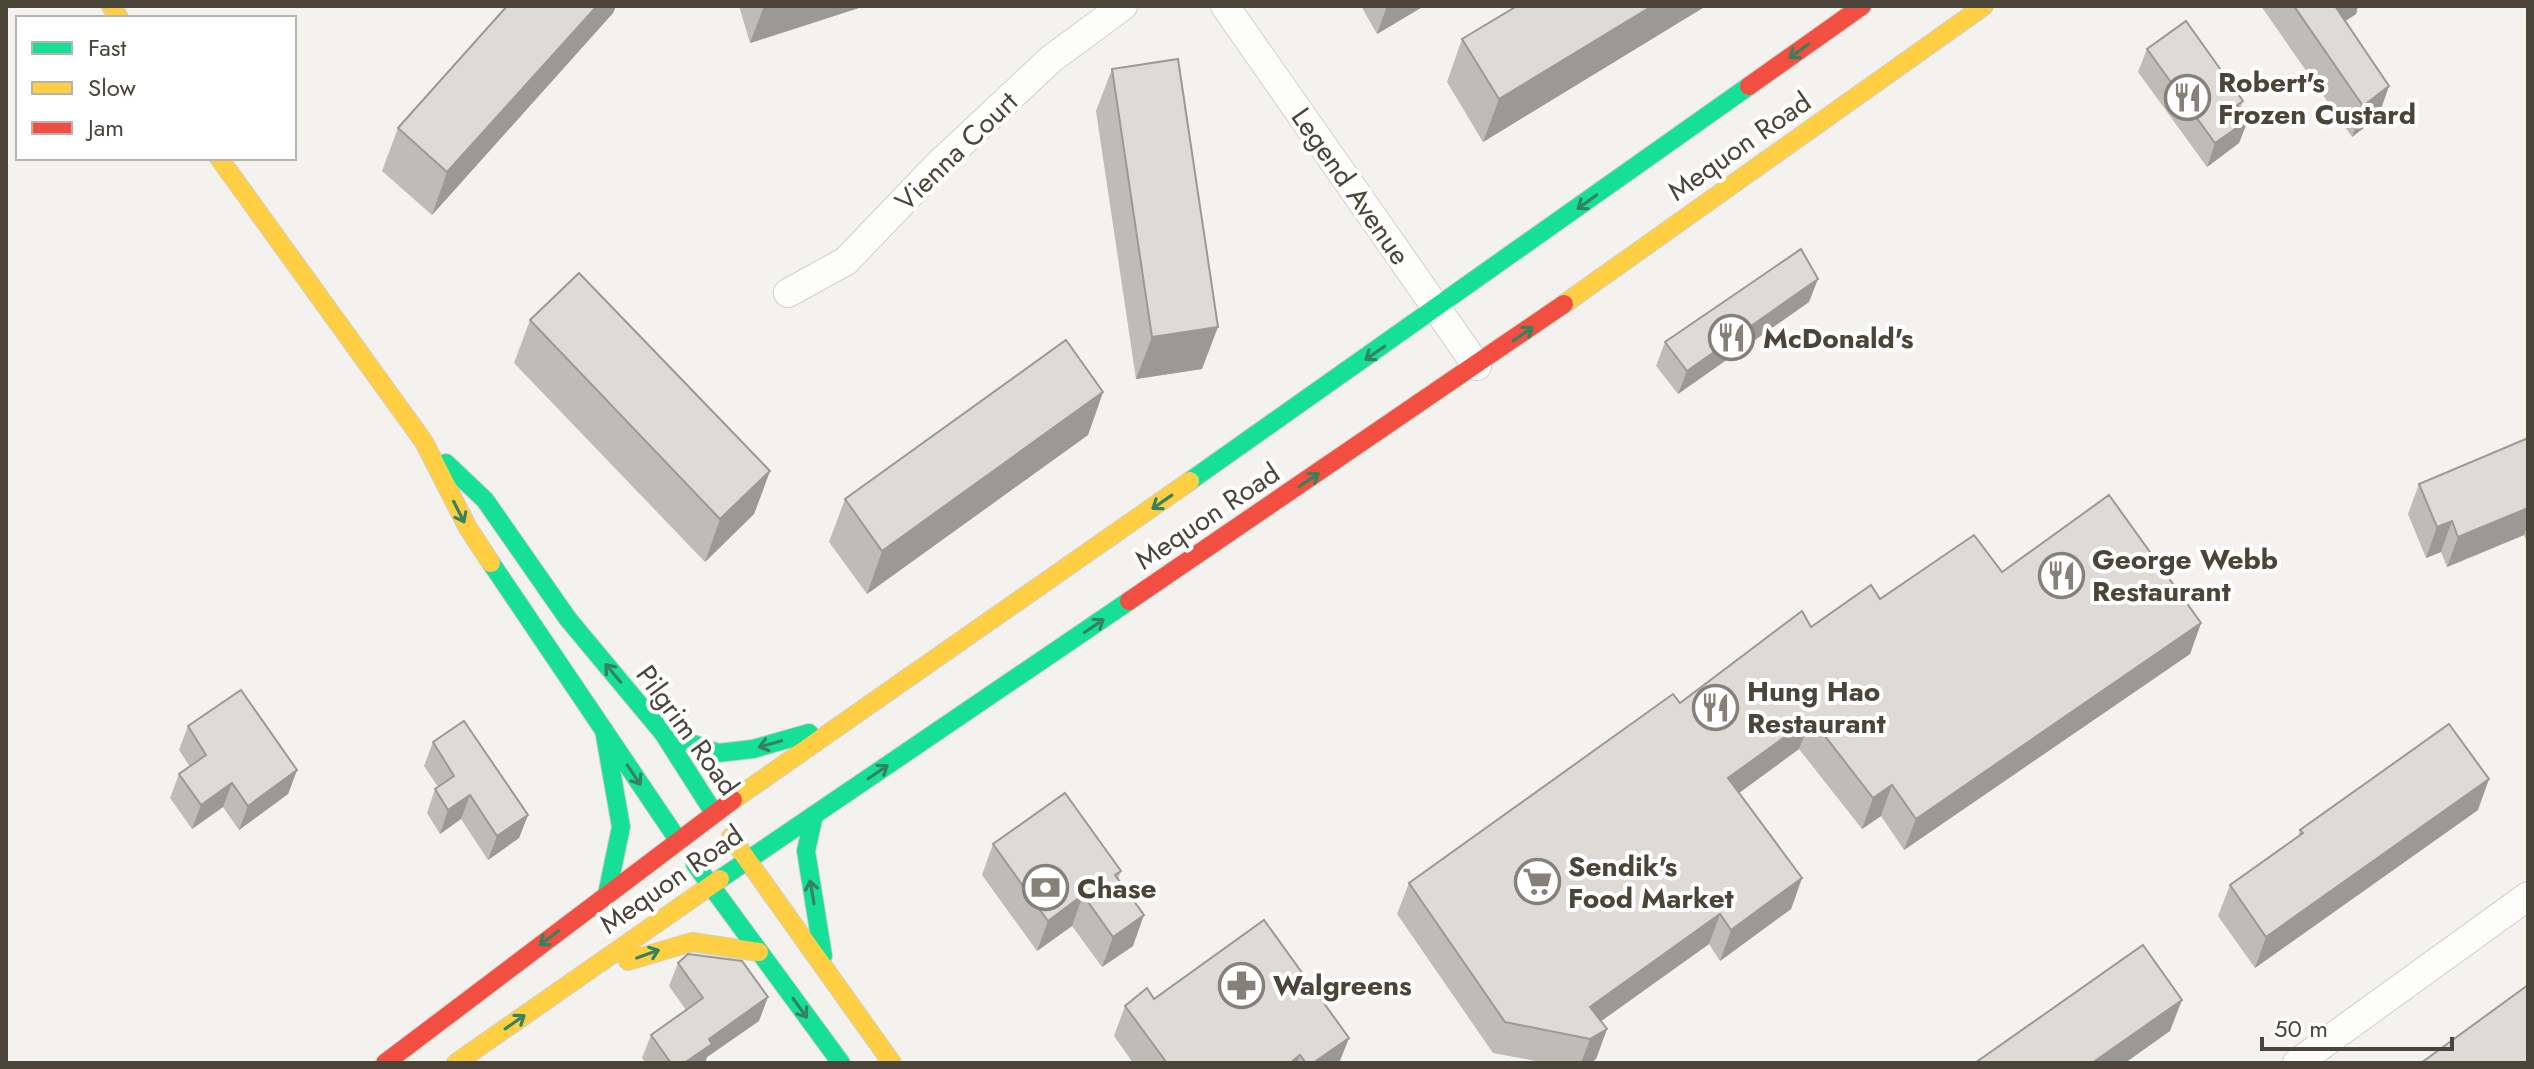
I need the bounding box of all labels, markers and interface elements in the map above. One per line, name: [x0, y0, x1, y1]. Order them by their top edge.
legend: [16, 16, 296, 160]
text: Fast: [88, 30, 126, 65]
one-way arrow: [1788, 43, 1810, 59]
place label: Robert's Frozen Custard: [2218, 62, 2416, 135]
text: Slow: [88, 70, 136, 105]
restaurant icon: Robert's Frozen Custard: [2163, 74, 2211, 122]
street label: Vienna Court: [886, 82, 1027, 221]
street label: Mequon Road: [1659, 82, 1819, 211]
street label: Legend Avenue: [1281, 99, 1420, 273]
text: Jam: [85, 110, 124, 145]
one-way arrow: [1577, 194, 1599, 211]
restaurant icon: McDonald's: [1708, 314, 1756, 362]
place label: McDonald's: [1763, 318, 1914, 359]
one-way arrow: [1512, 325, 1534, 342]
one-way arrow: [1365, 345, 1387, 361]
street label: Mequon Road: [1127, 453, 1288, 580]
one-way arrow: [1297, 472, 1319, 489]
one-way arrow: [1151, 494, 1173, 510]
one-way arrow: [452, 499, 468, 523]
place label: George Webb Restaurant: [2092, 539, 2278, 612]
restaurant icon: George Webb Restaurant: [2037, 551, 2085, 599]
one-way arrow: [1082, 618, 1104, 635]
street label: Pilgrim Road: [626, 657, 749, 804]
one-way arrow: [605, 663, 623, 684]
place label: Hung Hao Restaurant: [1747, 671, 1886, 744]
restaurant icon: Hung Hao Restaurant: [1692, 683, 1740, 731]
one-way arrow: [757, 737, 783, 752]
one-way arrow: [626, 763, 642, 785]
one-way arrow: [867, 764, 889, 780]
street label: Mequon Road: [591, 815, 751, 944]
place label: Sendik's Food Market: [1568, 846, 1734, 919]
supermarket icon: Sendik's Food Market: [1513, 858, 1561, 906]
bank icon: Chase: [1022, 864, 1070, 912]
place label: Chase: [1077, 868, 1156, 909]
one-way arrow: [803, 880, 818, 905]
one-way arrow: [539, 929, 560, 946]
one-way arrow: [635, 946, 659, 960]
pharmacy icon: Walgreens: [1218, 961, 1266, 1009]
place label: Walgreens: [1273, 965, 1412, 1006]
one-way arrow: [792, 996, 808, 1018]
scale bar: [2262, 1001, 2452, 1051]
text: 50 m: [2274, 1011, 2328, 1046]
one-way arrow: [504, 1014, 526, 1030]

